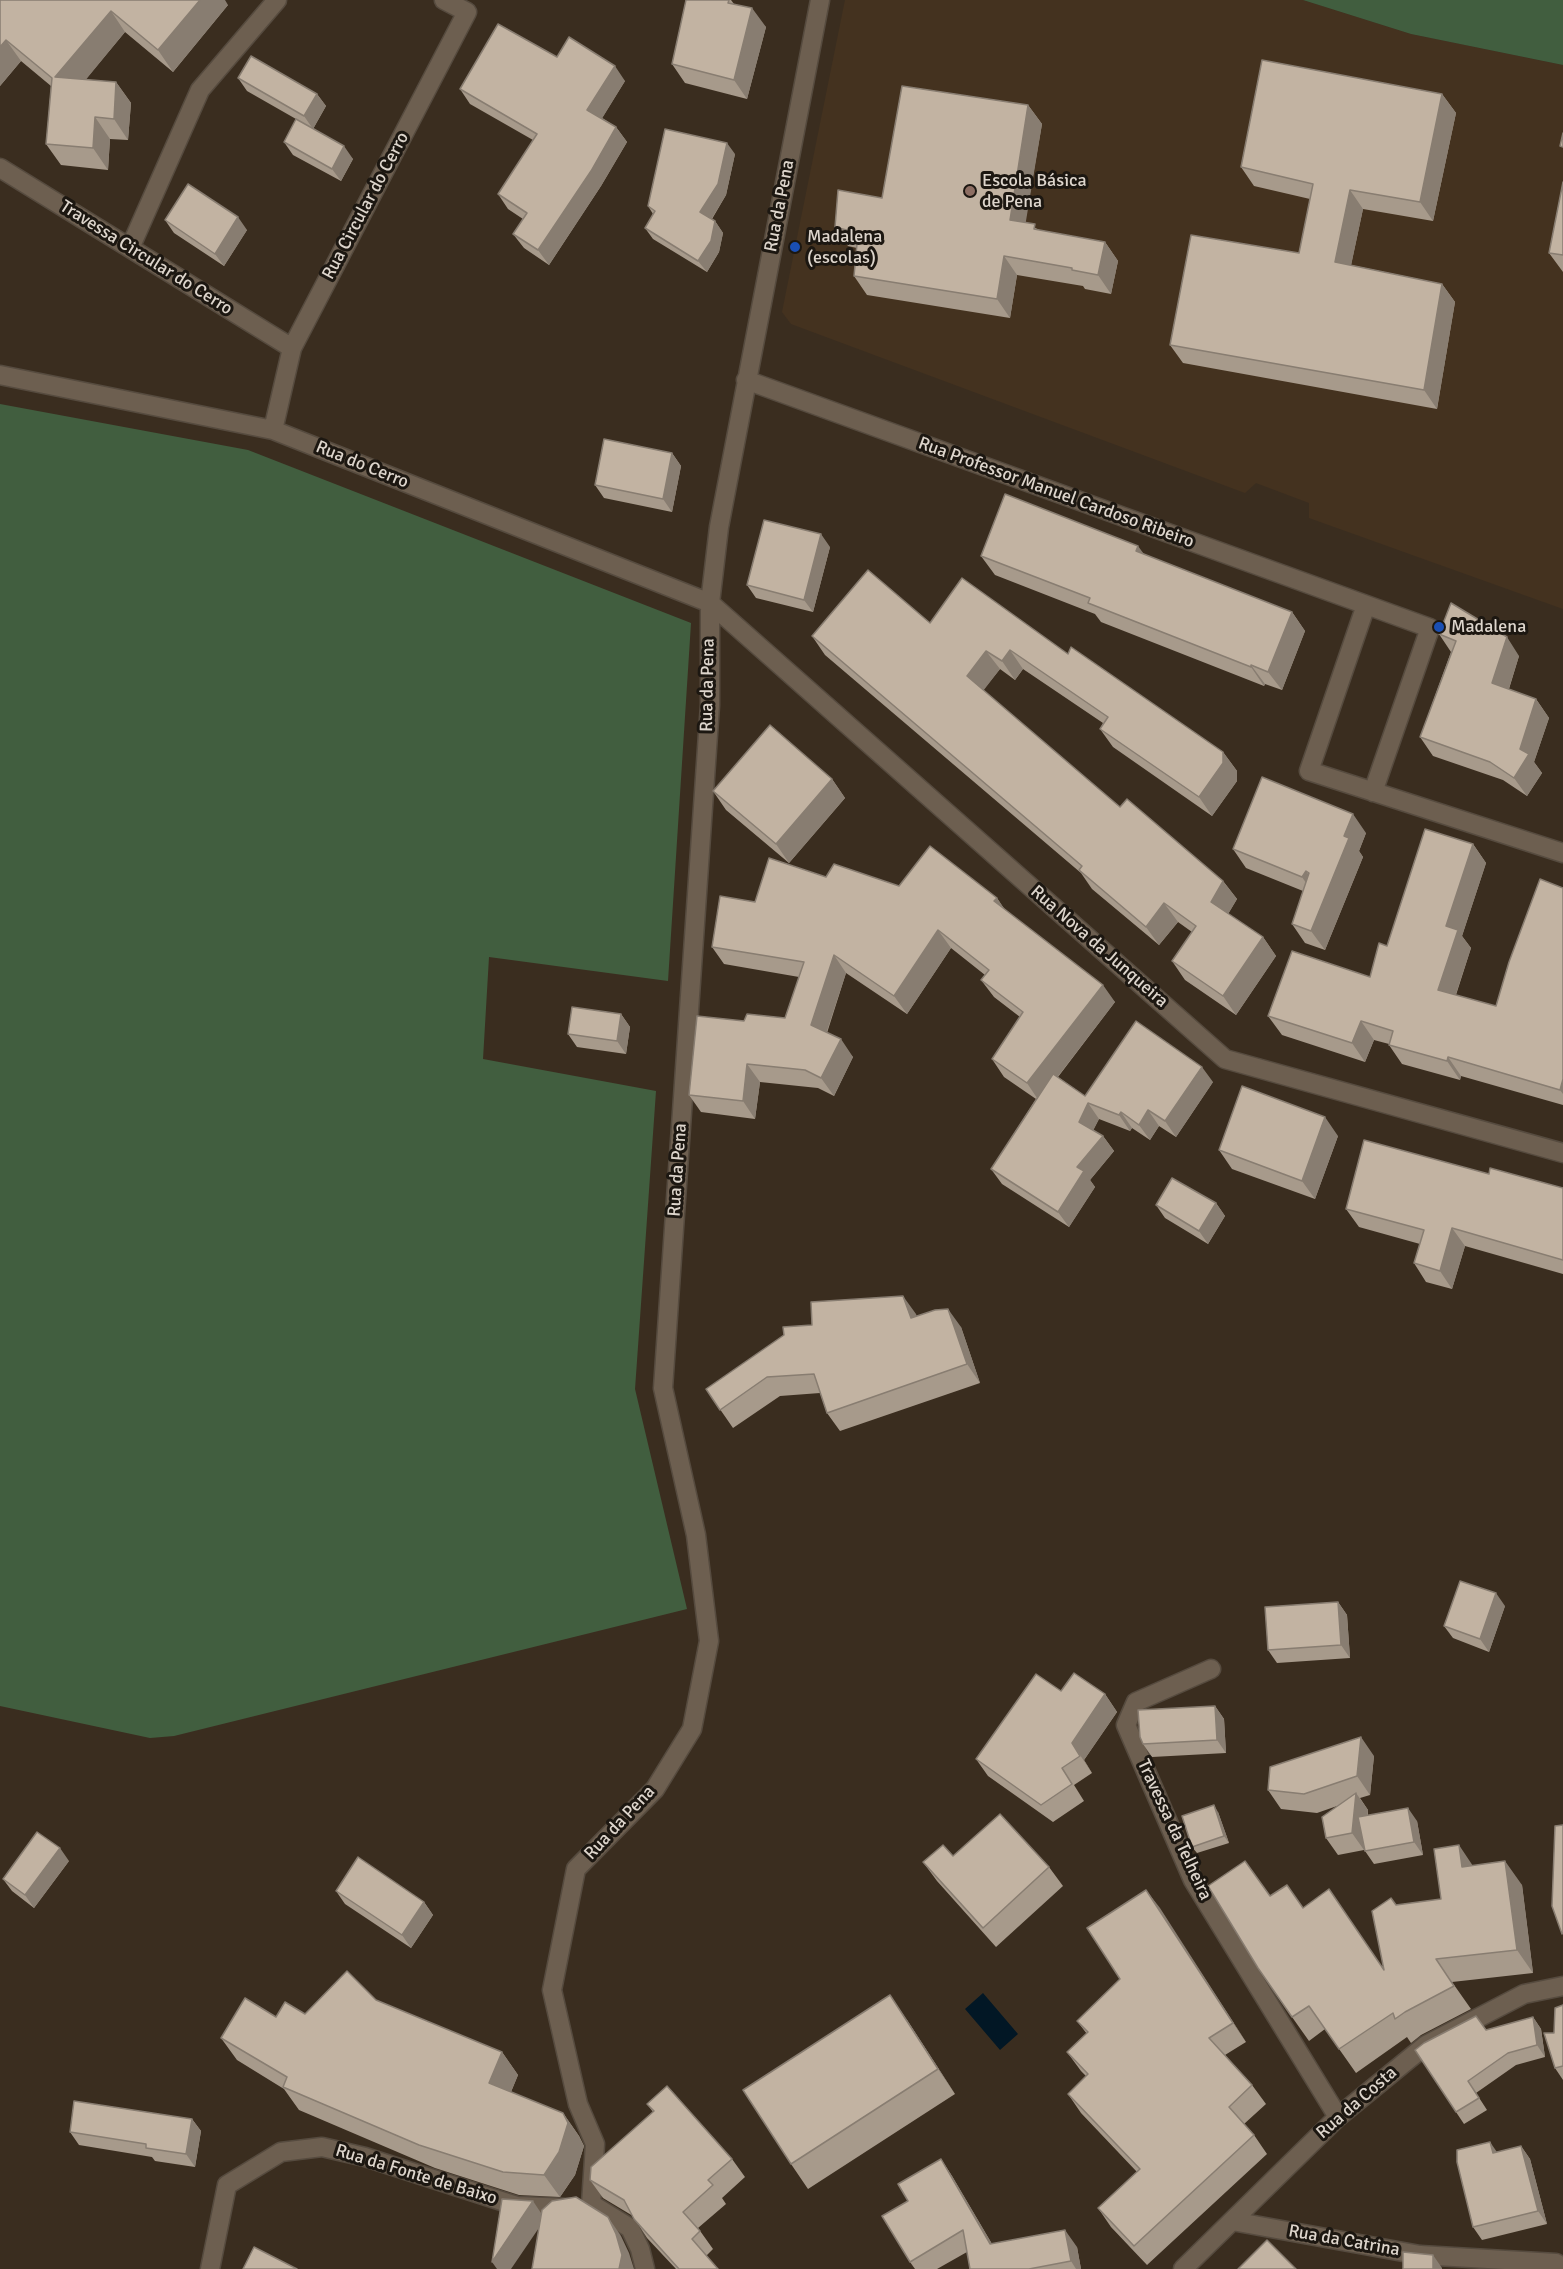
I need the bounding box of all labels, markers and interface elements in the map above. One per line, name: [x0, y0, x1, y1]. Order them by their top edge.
street label: Rua Circular do Cerro: [318, 129, 414, 283]
street label: Rua da Pena: [760, 158, 800, 254]
place label: Escola Básica de Pena: [982, 170, 1087, 213]
marker: Escola Básica de Pena: [963, 184, 977, 198]
street label: Travessa Circular do Cerro: [56, 196, 236, 320]
place label: Madalena (escolas): [807, 226, 882, 268]
marker: Madalena (escolas): [788, 240, 802, 254]
street label: Rua Professor Manuel Cardoso Ribeiro: [915, 433, 1197, 553]
street label: Rua do Cerro: [312, 437, 412, 493]
place label: Madalena: [1451, 616, 1526, 638]
marker: Madalena: [1432, 620, 1446, 634]
street label: Rua da Pena: [696, 638, 720, 732]
street label: Rua Nova da Junqueira: [1026, 881, 1172, 1013]
street label: Rua da Pena: [664, 1123, 692, 1217]
street label: Travessa da Telheira: [1132, 1756, 1216, 1904]
street label: Rua da Pena: [580, 1781, 660, 1865]
street label: Rua da Costa: [1312, 2062, 1402, 2144]
street label: Rua da Fonte de Baixo: [333, 2140, 499, 2210]
street label: Rua da Catrina: [1287, 2221, 1401, 2261]

